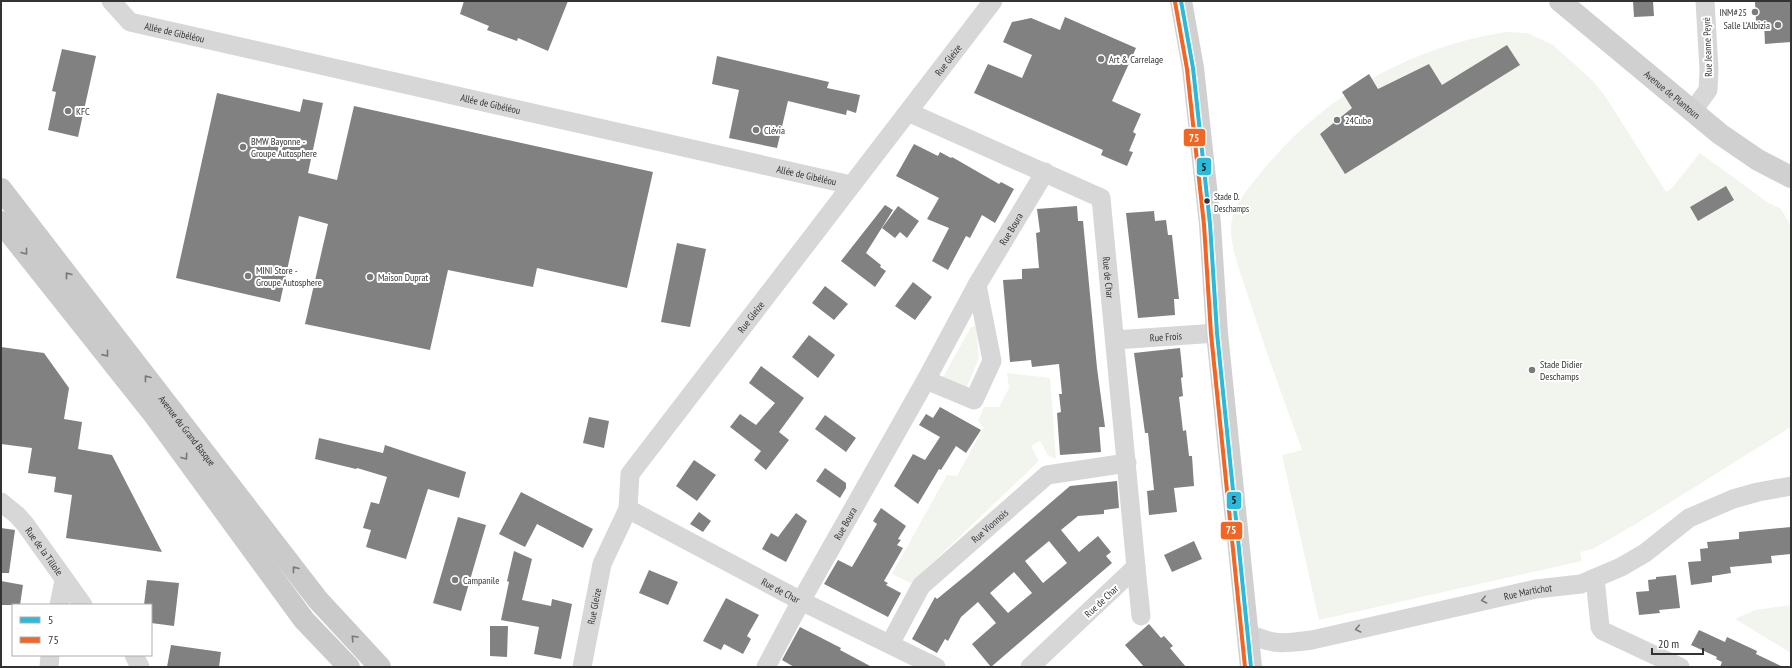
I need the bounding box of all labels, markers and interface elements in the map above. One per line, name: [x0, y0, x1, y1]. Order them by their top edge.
place label: INM#25: [1719, 6, 1747, 19]
marker: INM#25: [1750, 7, 1760, 17]
street label: Rue Jeanne Peyré: [1700, 17, 1715, 77]
street label: Allée de Gibéléou: [143, 19, 206, 46]
place label: Salle L'Albizia: [1724, 19, 1770, 32]
marker: Salle L'Albizia: [1773, 20, 1783, 30]
street label: Rue Gleize: [932, 42, 965, 79]
place label: Art & Carrelage: [1109, 53, 1163, 66]
marker: Art & Carrelage: [1096, 54, 1106, 64]
street label: Avenue de Plantoun: [1641, 68, 1703, 122]
street label: Allée de Gibéléou: [459, 91, 522, 117]
place label: KFC: [76, 105, 90, 118]
marker: KFC: [63, 106, 73, 116]
place label: 24Cube: [1345, 114, 1371, 127]
marker: 24Cube: [1332, 115, 1342, 125]
place label: Clévia: [764, 124, 785, 137]
marker: Clévia: [751, 125, 761, 135]
line badge: 75: [1183, 128, 1206, 147]
text: 75: [1189, 131, 1199, 145]
place label: BMW Bayonne - Groupe Autosphere: [251, 135, 317, 160]
marker: BMW Bayonne - Groupe Autosphere: [238, 142, 248, 152]
line badge: 5: [1196, 157, 1212, 176]
text: 5: [1201, 160, 1207, 174]
street label: Allée de Gibéléou: [775, 162, 838, 189]
place label: Stade D. Deschamps: [1214, 191, 1249, 214]
marker: Stade D. Deschamps: [1202, 196, 1212, 206]
street label: Rue Boura: [996, 210, 1026, 248]
one-way arrow: [20, 248, 27, 255]
street label: Rue de Char: [1100, 256, 1116, 299]
place label: MINI Store - Groupe Autosphere: [256, 264, 322, 289]
marker: MINI Store - Groupe Autosphere: [243, 271, 253, 281]
place label: Maison Duprat: [378, 271, 428, 284]
one-way arrow: [65, 272, 72, 279]
marker: Maison Duprat: [365, 272, 375, 282]
street label: Rue Gleize: [735, 299, 767, 336]
street label: Rue Frois: [1149, 329, 1183, 345]
one-way arrow: [101, 350, 108, 357]
place label: Stade Didier Deschamps: [1540, 358, 1583, 383]
marker: Stade Didier Deschamps: [1527, 365, 1537, 375]
one-way arrow: [145, 375, 152, 382]
street label: Avenue du Grand Basque: [156, 393, 218, 469]
one-way arrow: [180, 453, 187, 460]
line badge: 5: [1226, 491, 1242, 510]
text: 5: [1231, 493, 1237, 507]
street label: Rue Boura: [831, 505, 860, 542]
street label: Rue Vionnois: [969, 506, 1011, 546]
line badge: 75: [1220, 521, 1243, 540]
text: 75: [1226, 523, 1236, 537]
street label: Rue de la Tillole: [22, 525, 66, 578]
one-way arrow: [292, 567, 299, 574]
place label: Campanile: [463, 574, 499, 587]
marker: Campanile: [450, 575, 460, 585]
street label: Rue de Char: [759, 575, 802, 606]
street label: Rue Martichot: [1503, 581, 1553, 603]
street label: Rue de Char: [1082, 582, 1121, 620]
street label: Rue Gleize: [584, 587, 604, 625]
one-way arrow: [1481, 596, 1488, 604]
legend: [12, 604, 152, 656]
text: 5: [48, 612, 53, 627]
one-way arrow: [1354, 624, 1361, 632]
scale bar: [1652, 630, 1703, 656]
text: 75: [48, 632, 59, 647]
one-way arrow: [352, 636, 359, 643]
text: 20 m: [1658, 636, 1679, 651]

